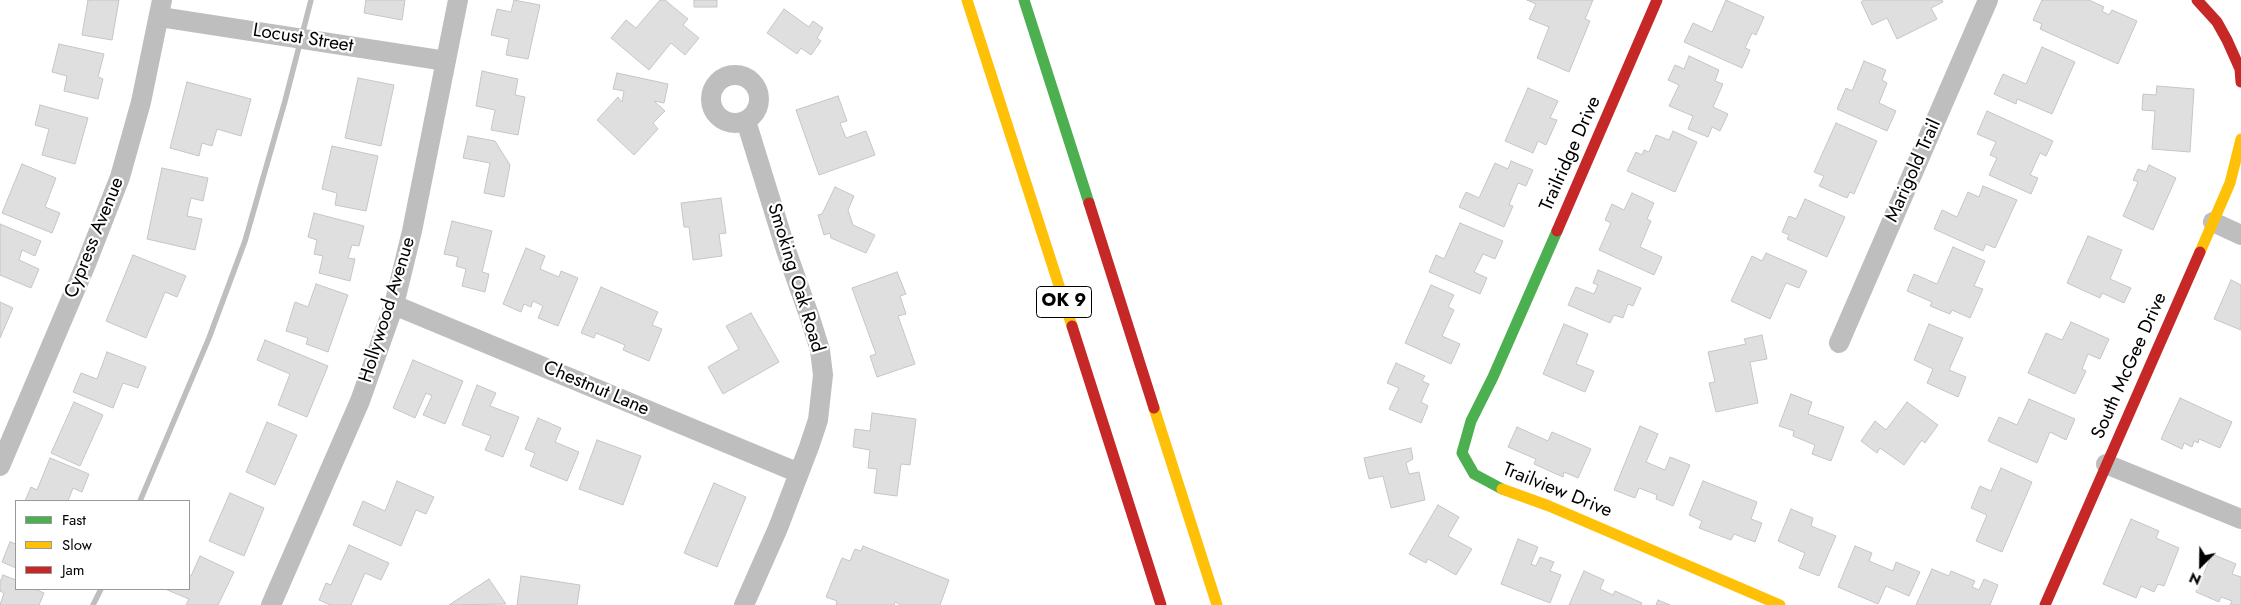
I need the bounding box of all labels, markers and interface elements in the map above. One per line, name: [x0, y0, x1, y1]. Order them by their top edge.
street label: Locust Street: [251, 20, 355, 58]
street label: Trailridge Drive: [1536, 93, 1606, 215]
street label: Marigold Trail: [1881, 116, 1947, 226]
street label: Cypress Avenue: [60, 174, 130, 302]
street label: Smoking Oak Road: [761, 201, 829, 355]
street label: Hollywood Avenue: [355, 235, 421, 385]
road number: OK 9: [1036, 286, 1092, 318]
street label: South McGee Drive: [2088, 289, 2172, 443]
street label: Chestnut Lane: [540, 356, 652, 422]
street label: Trailview Drive: [1499, 459, 1615, 523]
legend: [15, 500, 190, 590]
text: Fast: [62, 509, 86, 531]
text: Slow: [62, 534, 92, 556]
north arrow: [2176, 540, 2226, 590]
text: Jam: [62, 559, 85, 581]
text: N: [2186, 567, 2204, 590]

